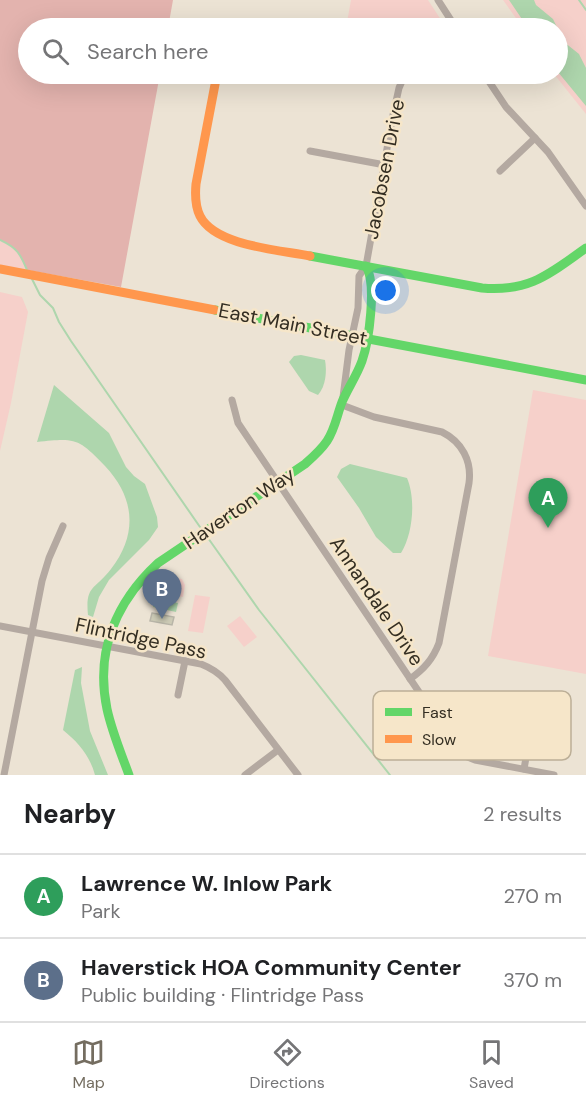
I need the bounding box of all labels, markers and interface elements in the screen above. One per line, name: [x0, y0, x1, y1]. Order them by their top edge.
search box: [18, 18, 568, 84]
icon: search: [39, 35, 72, 68]
text: Search here: [87, 37, 208, 66]
street label: Jacobsen Drive: [358, 97, 410, 241]
your location: [371, 276, 400, 305]
street label: East Main Street: [216, 297, 370, 351]
street label: Haverton Way: [178, 461, 300, 555]
pin: A: [528, 478, 568, 528]
street label: Annandale Drive: [324, 531, 430, 671]
pin: B: [142, 570, 182, 619]
street label: Flintridge Pass: [73, 611, 209, 665]
legend: [373, 691, 571, 760]
text: Fast: [422, 702, 453, 723]
text: Slow: [422, 729, 456, 750]
text: Nearby: [24, 797, 116, 831]
text: 2 results: [483, 801, 562, 827]
text: Lawrence W. Inlow Park: [81, 869, 332, 898]
text: A: [36, 883, 51, 909]
text: 270 m: [504, 883, 562, 909]
text: Park: [81, 898, 121, 924]
text: Haverstick HOA Community Center: [81, 953, 461, 982]
text: B: [37, 967, 50, 993]
text: 370 m: [503, 967, 562, 993]
text: Public building · Flintridge Pass: [81, 982, 364, 1008]
tab: Map: [72, 1036, 105, 1093]
tab: Directions: [249, 1036, 325, 1093]
tab: Saved: [469, 1036, 514, 1093]

